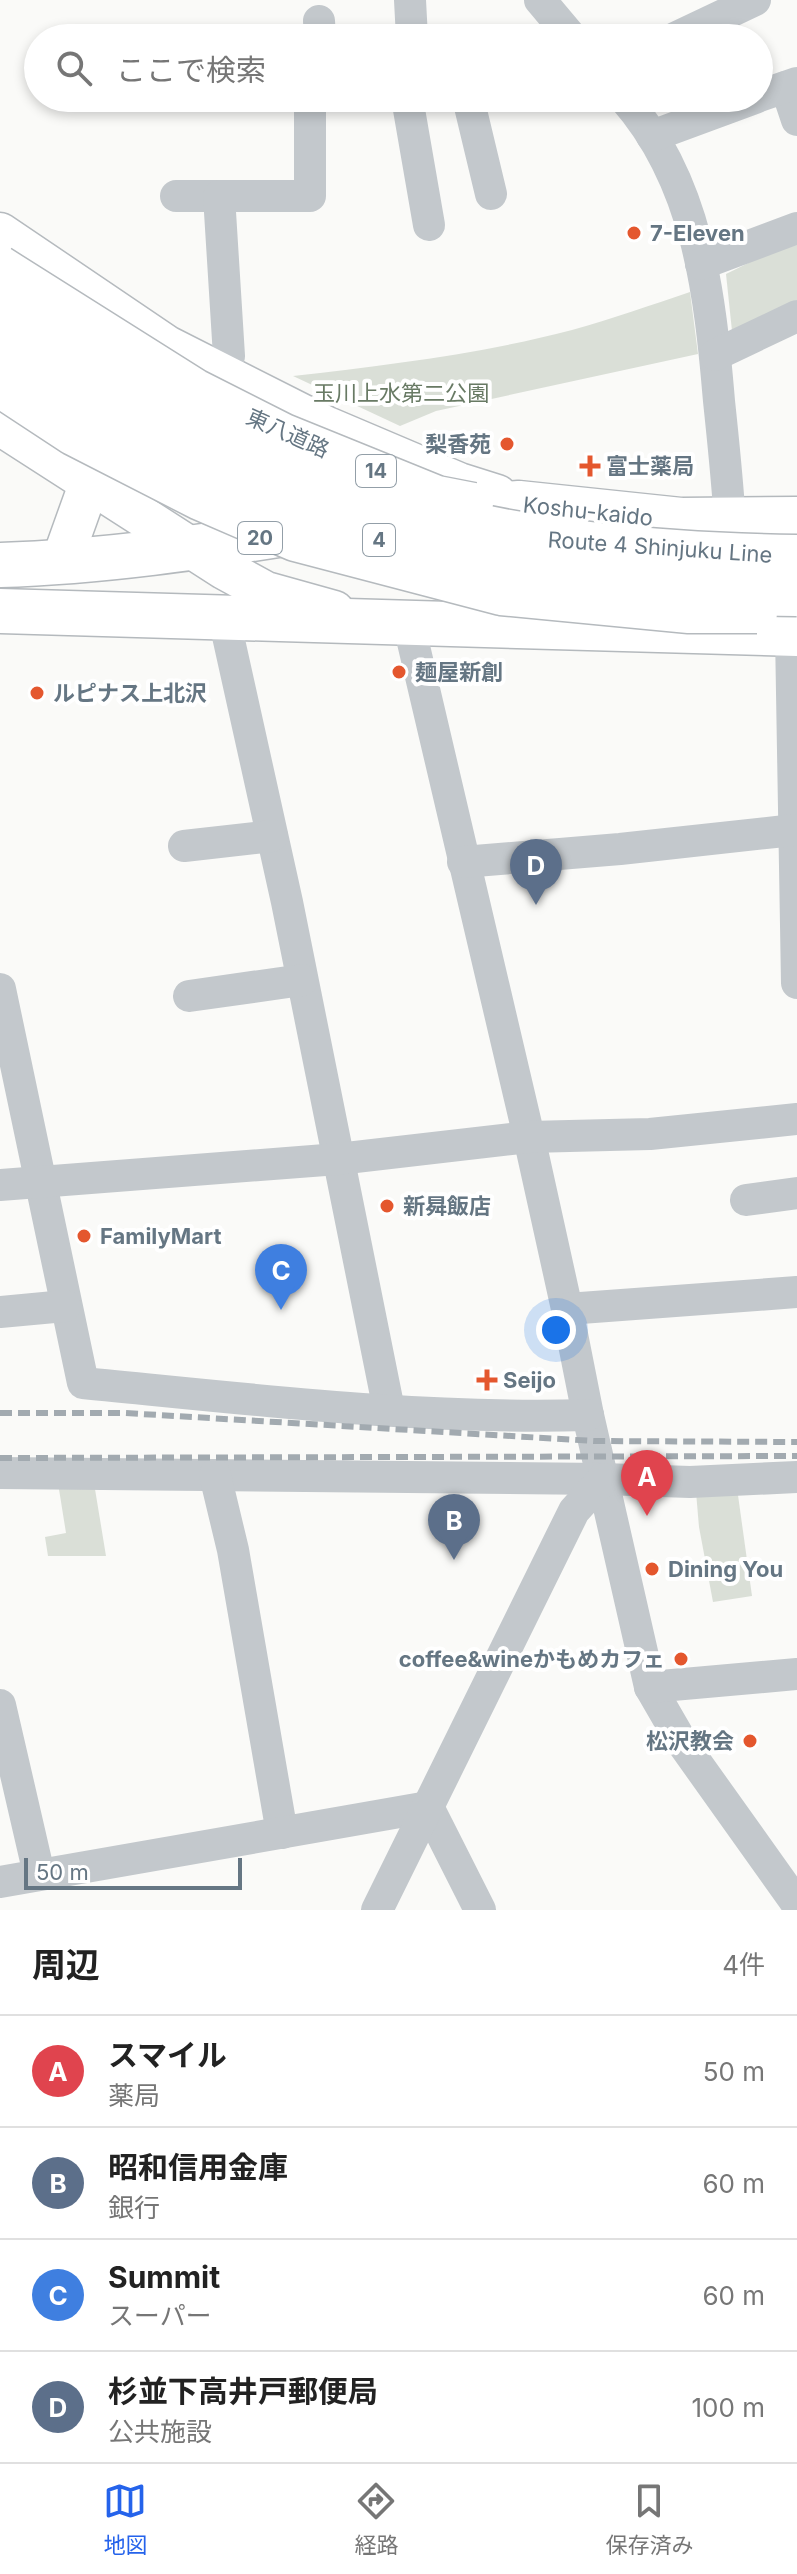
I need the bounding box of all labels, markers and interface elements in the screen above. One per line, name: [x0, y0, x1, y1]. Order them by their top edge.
search box: [24, 24, 773, 112]
icon: search: [52, 46, 96, 90]
text: ここで検索: [116, 52, 266, 88]
place label: 7-Eleven: [650, 220, 745, 246]
marker: 7-Eleven: [625, 224, 643, 242]
park label: 玉川上水第二公園: [313, 380, 489, 406]
street label: 東八道路: [243, 403, 333, 463]
place label: 梨香苑: [425, 431, 491, 457]
marker: 梨香苑: [498, 435, 516, 453]
place label: 富士薬局: [606, 453, 694, 479]
road number: 14: [356, 455, 396, 487]
marker: 富士薬局: [581, 457, 599, 475]
street label: Koshu-kaido: [522, 491, 654, 531]
road number: 20: [238, 522, 282, 554]
road number: 4: [363, 524, 395, 556]
street label: Route 4 Shinjuku Line: [547, 526, 773, 568]
place label: 麺屋新創: [415, 659, 503, 685]
marker: 麺屋新創: [390, 663, 408, 681]
place label: ルピナス上北沢: [53, 680, 207, 706]
marker: ルピナス上北沢: [28, 684, 46, 702]
pin: D: [510, 839, 562, 905]
place label: 新曻飯店: [403, 1193, 491, 1219]
marker: 新曻飯店: [378, 1197, 396, 1215]
place label: FamilyMart: [100, 1223, 222, 1249]
marker: FamilyMart: [75, 1227, 93, 1245]
pin: C: [255, 1244, 307, 1310]
your location: [536, 1310, 576, 1350]
place label: Seijo: [503, 1367, 556, 1393]
marker: Seijo: [478, 1371, 496, 1389]
pin: A: [621, 1450, 673, 1516]
pin: B: [428, 1494, 480, 1560]
place label: Dining You: [668, 1556, 783, 1582]
marker: Dining You: [643, 1560, 661, 1578]
place label: coffee&wineかもめカフェ: [399, 1646, 665, 1672]
marker: coffee&wineかもめカフェ: [672, 1650, 690, 1668]
place label: 松沢教会: [646, 1728, 734, 1754]
marker: 松沢教会: [741, 1732, 759, 1750]
scale bar: [24, 1854, 242, 1890]
text: 50 m: [36, 1859, 89, 1885]
text: 周辺: [32, 1944, 100, 1985]
text: 4件: [722, 1949, 765, 1980]
text: スマイル: [108, 2037, 227, 2073]
text: A: [48, 2056, 68, 2087]
text: 50 m: [703, 2056, 765, 2087]
text: 薬局: [108, 2080, 160, 2111]
text: 昭和信用金庫: [108, 2149, 288, 2185]
text: B: [49, 2168, 67, 2199]
text: 60 m: [702, 2168, 765, 2199]
text: 銀行: [108, 2192, 160, 2223]
text: Summit: [108, 2259, 220, 2295]
text: C: [48, 2280, 68, 2311]
text: 60 m: [702, 2280, 765, 2311]
text: スーパー: [108, 2300, 212, 2331]
text: 杉並下高井戸郵便局: [108, 2373, 378, 2409]
text: D: [49, 2392, 67, 2423]
text: 100 m: [692, 2392, 765, 2423]
text: 公共施設: [108, 2416, 212, 2447]
tab: 地図: [103, 2479, 148, 2559]
tab: 経路: [354, 2479, 399, 2559]
tab: 保存済み: [605, 2479, 694, 2559]

